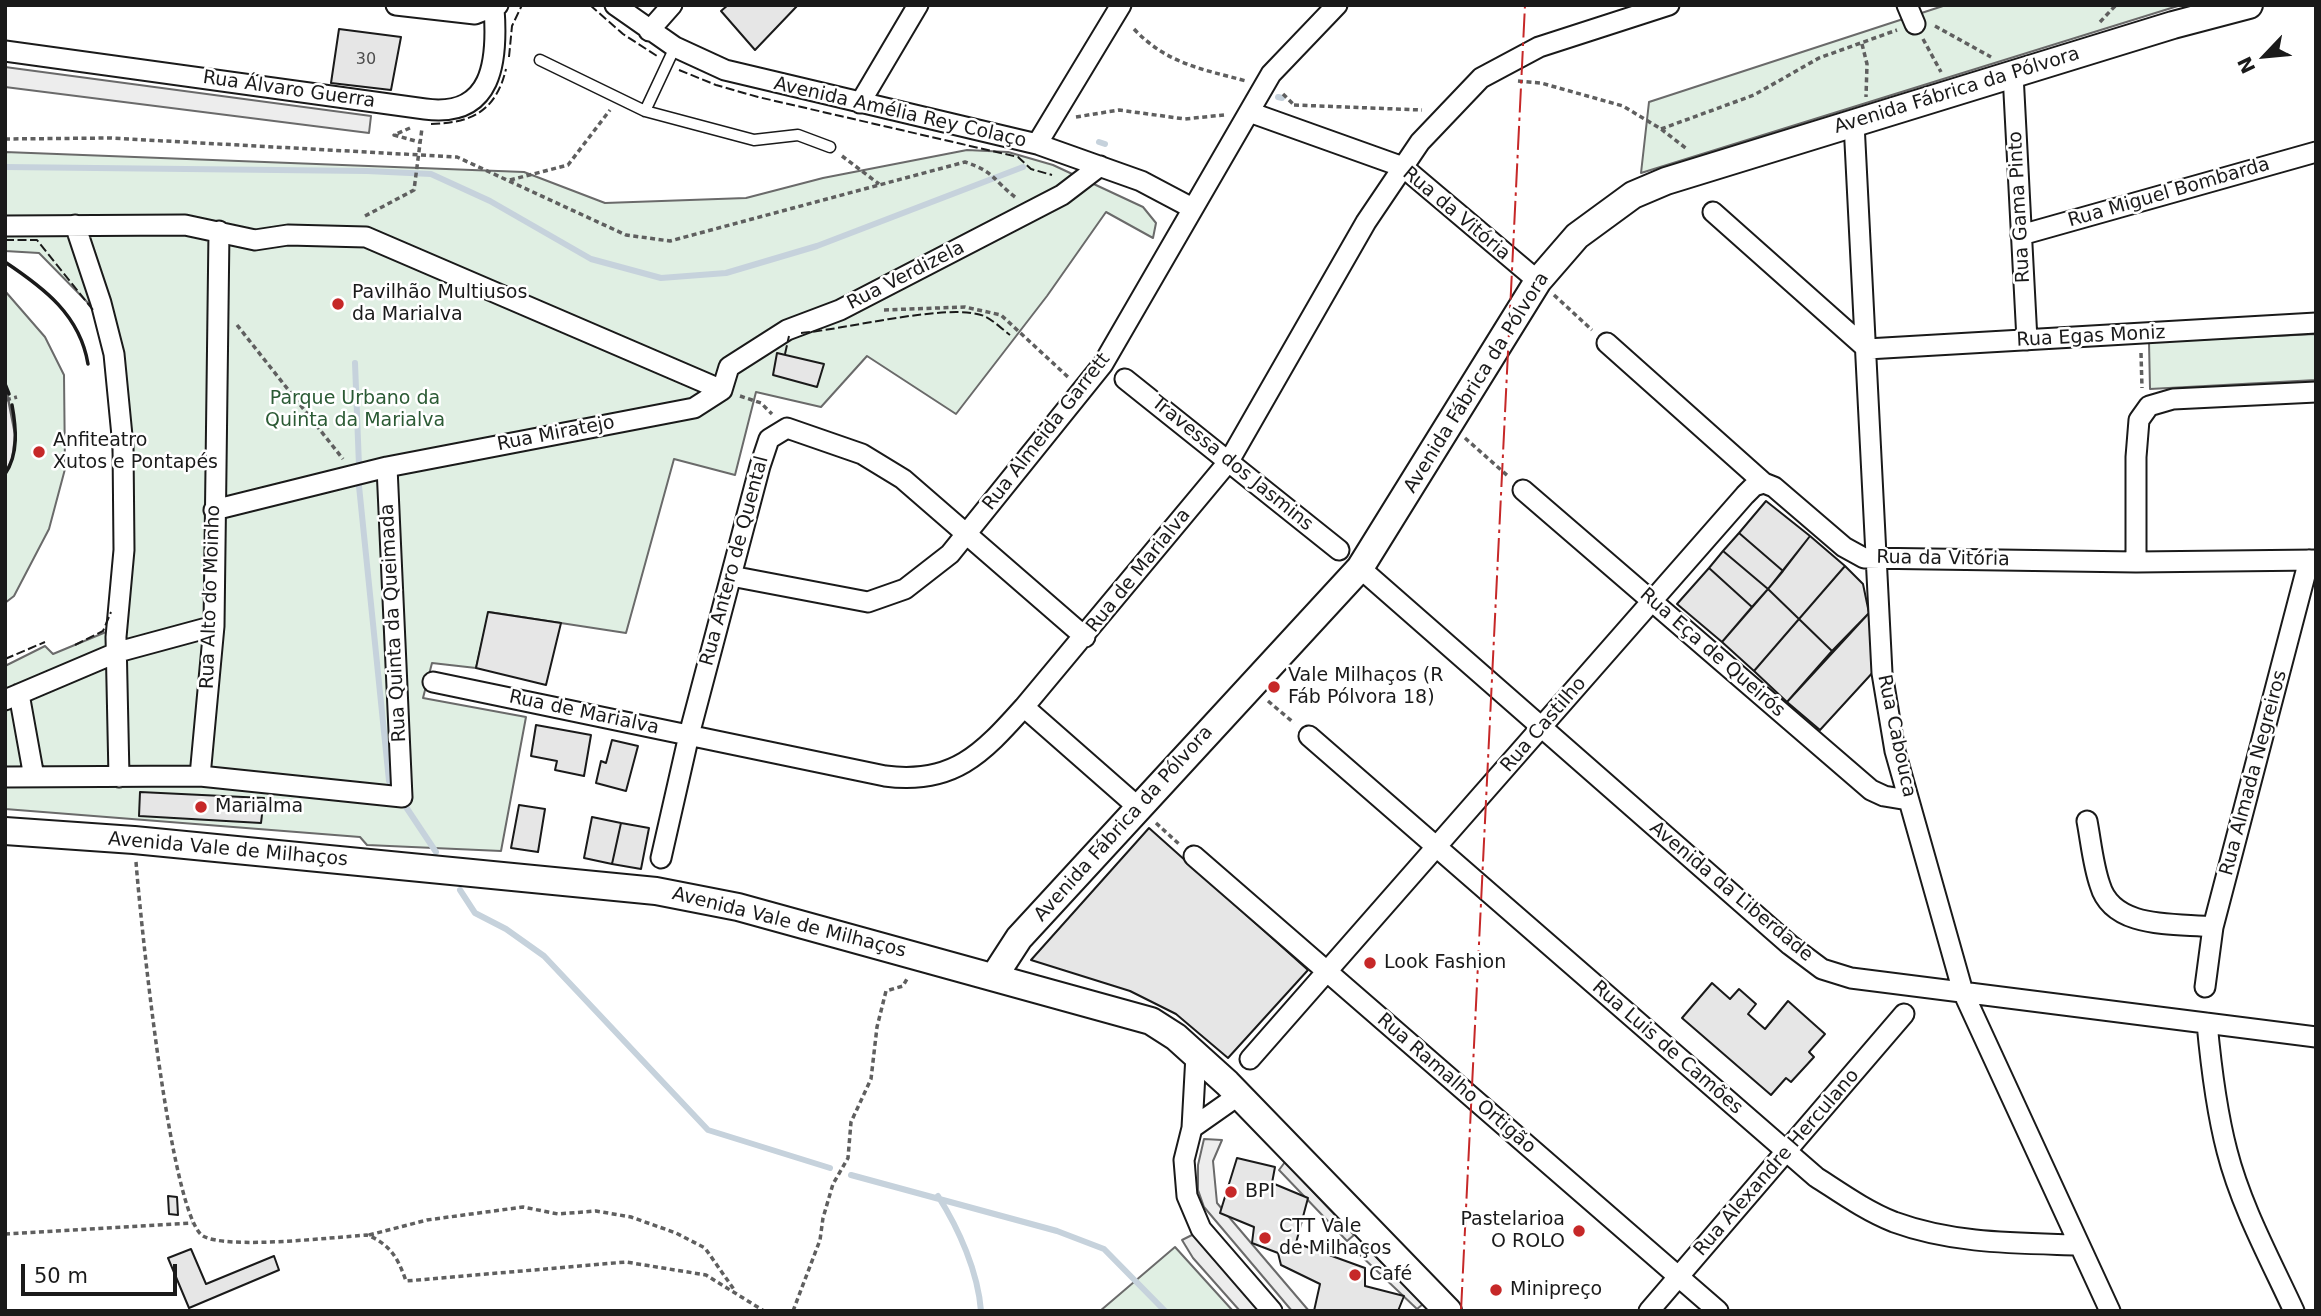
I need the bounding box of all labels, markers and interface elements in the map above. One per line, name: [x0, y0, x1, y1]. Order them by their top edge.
north arrow: [2230, 21, 2300, 91]
street label: Avenida Fábrica da Pólvora: [1831, 43, 2083, 139]
house number: 30: [356, 50, 376, 70]
text: N: [2233, 53, 2259, 77]
street label: Rua Álvaro Guerra: [201, 67, 377, 113]
street label: Avenida Amélia Rey Colaço: [771, 73, 1029, 153]
street label: Rua Gama Pinto: [2005, 130, 2035, 284]
street label: Rua Miguel Bombarda: [2065, 153, 2273, 233]
street label: Rua da Vitória: [1398, 162, 1514, 266]
street label: Rua Verdizela: [843, 237, 969, 315]
street label: Avenida Fábrica da Pólvora: [1400, 269, 1554, 497]
place label: Pavilhão Multiusos da Marialva: [352, 282, 527, 326]
marker: Pavilhão Multiusos da Marialva: [330, 296, 346, 312]
street label: Rua Egas Moniz: [2016, 322, 2166, 352]
street label: Rua Almeida Garrett: [978, 349, 1116, 515]
park label: Parque Urbano da Quinta da Marialva: [265, 388, 445, 432]
street label: Travessa dos Jasmins: [1147, 392, 1317, 536]
street label: Rua Miratejo: [495, 411, 617, 457]
place label: Anfiteatro Xutos e Pontapés: [53, 430, 218, 474]
marker: Anfiteatro Xutos e Pontapés: [31, 444, 47, 460]
street label: Rua Antero de Quental: [696, 454, 774, 668]
street label: Rua Quinta da Queimada: [376, 503, 412, 743]
street label: Rua de Marialva: [1082, 504, 1196, 638]
street label: Rua Alto do Moinho: [196, 505, 226, 689]
street label: Rua da Vitória: [1876, 546, 2010, 572]
street label: Rua Eça de Queirós: [1635, 584, 1789, 722]
place label: Vale Milhaços (R Fáb Pólvora 18): [1288, 665, 1443, 709]
street label: Rua Almada Negreiros: [2216, 668, 2292, 878]
street label: Rua Castilho: [1497, 673, 1591, 777]
street label: Rua Cabouca: [1872, 673, 1920, 799]
marker: Vale Milhaços (R Fáb Pólvora 18): [1266, 679, 1282, 695]
street label: Rua de Marialva: [507, 686, 661, 740]
street label: Avenida Fábrica da Pólvora: [1030, 721, 1218, 927]
place label: Marialma: [215, 796, 303, 818]
marker: Marialma: [193, 799, 209, 815]
street label: Avenida da Liberdade: [1645, 817, 1817, 967]
street label: Avenida Vale de Milhaços: [107, 828, 349, 872]
street label: Avenida Vale de Milhaços: [670, 883, 908, 963]
place label: Look Fashion: [1384, 952, 1506, 974]
marker: Look Fashion: [1362, 955, 1378, 971]
street label: Rua Luis de Camões: [1587, 976, 1747, 1120]
street label: Rua Ramalho Ortigão: [1372, 1009, 1540, 1159]
street label: Rua Alexandre Herculano: [1690, 1065, 1864, 1261]
place label: BPI: [1245, 1181, 1275, 1203]
marker: BPI: [1223, 1184, 1239, 1200]
place label: Pastelarioa O ROLO: [1460, 1209, 1565, 1253]
place label: CTT Vale de Milhaços: [1279, 1216, 1391, 1260]
marker: Pastelarioa O ROLO: [1571, 1223, 1587, 1239]
marker: CTT Vale de Milhaços: [1257, 1230, 1273, 1246]
scale bar: [24, 1250, 180, 1294]
text: 50 m: [34, 1264, 88, 1288]
place label: Café: [1369, 1264, 1412, 1286]
marker: Café: [1347, 1267, 1363, 1283]
place label: Minipreço: [1510, 1279, 1602, 1301]
marker: Minipreço: [1488, 1282, 1504, 1298]

